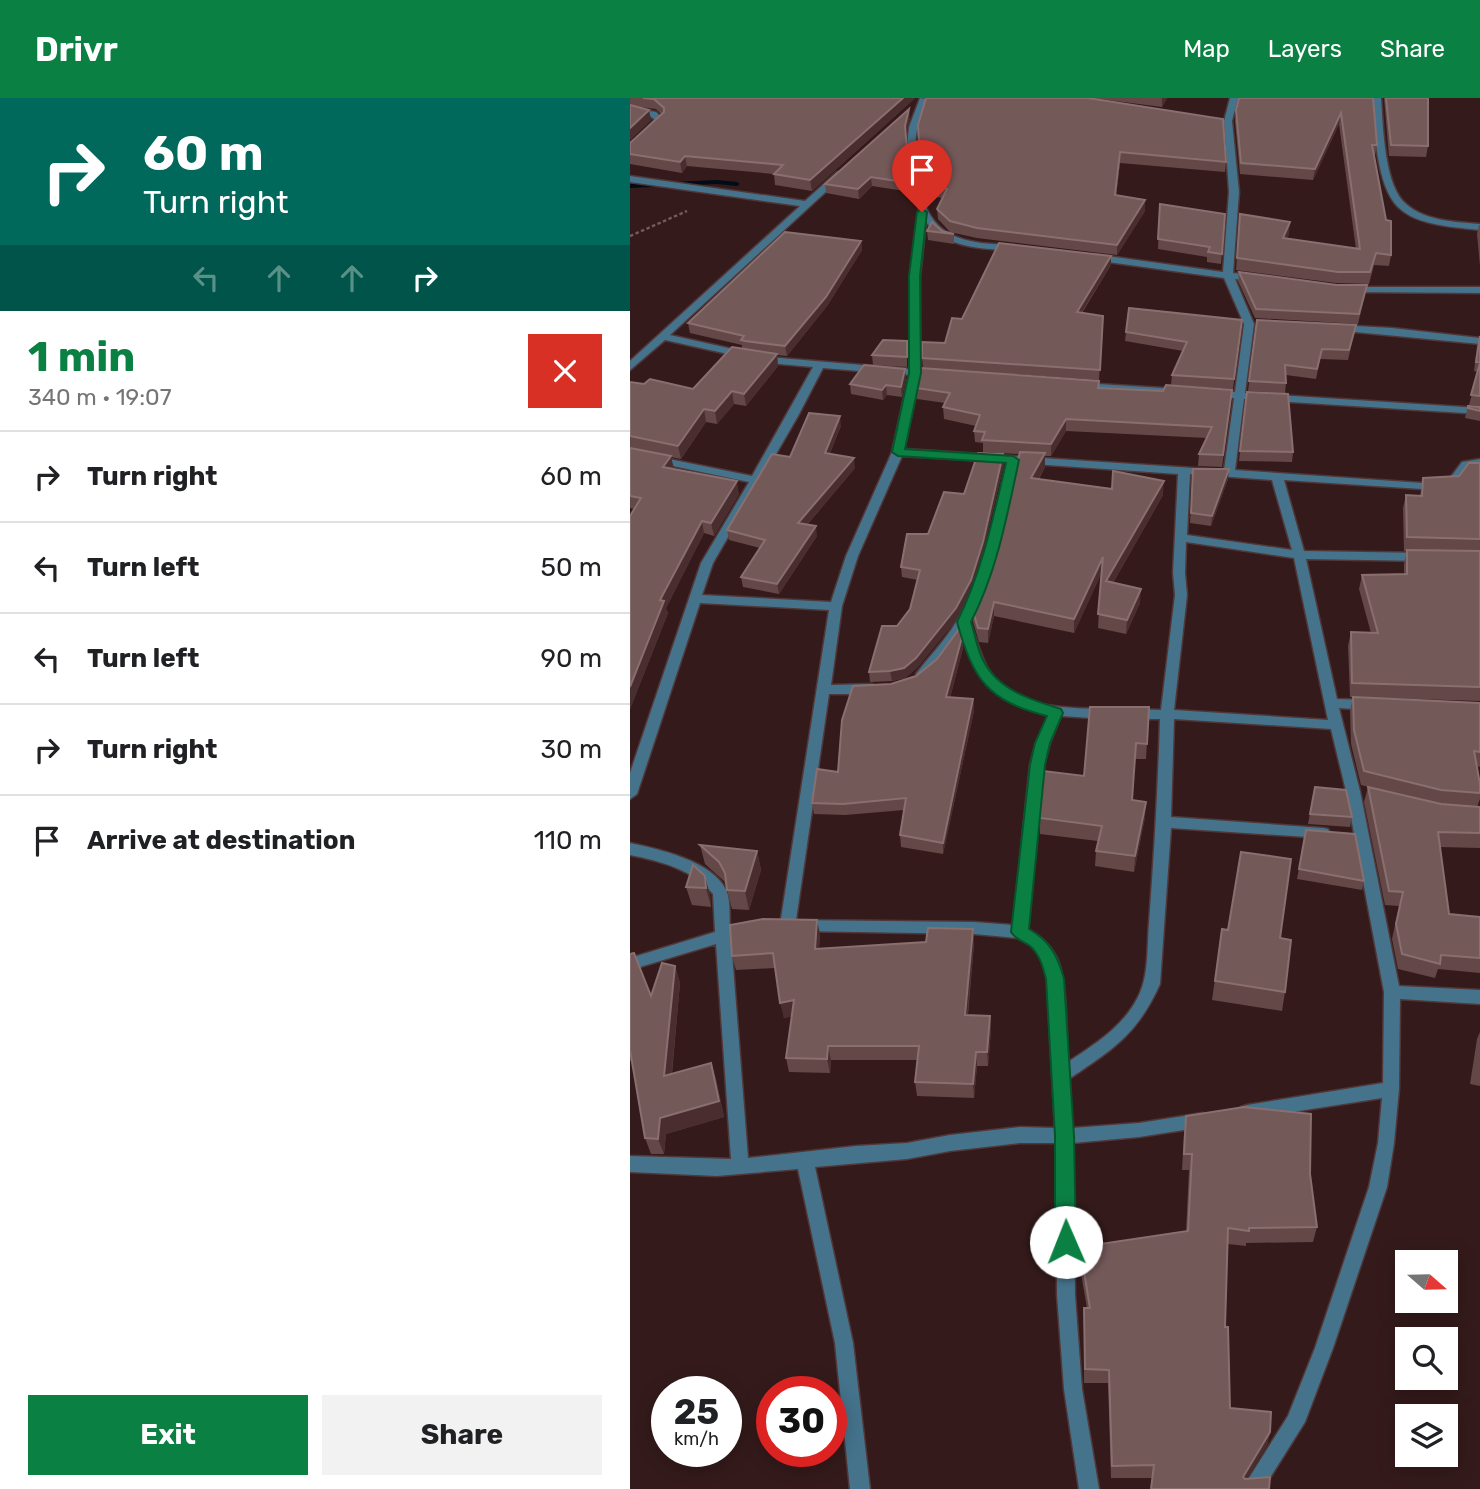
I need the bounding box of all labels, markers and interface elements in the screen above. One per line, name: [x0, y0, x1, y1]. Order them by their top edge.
text: Drivr: [35, 30, 118, 69]
text: Map: [1183, 35, 1230, 63]
text: Layers: [1268, 35, 1342, 63]
text: Share: [1380, 35, 1445, 63]
text: 60 m: [143, 124, 264, 182]
icon: right: [28, 126, 119, 217]
pin: [892, 140, 952, 212]
icon: arrive: [903, 151, 941, 189]
text: Turn right: [143, 183, 288, 221]
icon: left: [187, 259, 225, 297]
icon: ahead: [260, 259, 298, 297]
icon: ahead: [333, 259, 371, 297]
icon: right: [406, 259, 444, 297]
text: 1 min: [28, 332, 135, 382]
button: close: [528, 334, 602, 408]
text: 340 m · 19:07: [28, 383, 171, 411]
icon: right: [28, 458, 66, 496]
text: Turn right: [87, 461, 217, 492]
text: 60 m: [540, 461, 602, 492]
icon: left: [28, 549, 66, 587]
text: Turn left: [87, 552, 199, 583]
text: 50 m: [541, 552, 602, 583]
icon: left: [28, 640, 66, 678]
text: Turn left: [87, 643, 199, 674]
text: 90 m: [541, 643, 602, 674]
icon: right: [28, 731, 66, 769]
text: Turn right: [87, 734, 217, 765]
text: 30 m: [540, 734, 602, 765]
icon: arrive: [28, 822, 66, 860]
text: Arrive at destination: [87, 825, 355, 856]
text: 110 m: [534, 825, 602, 856]
position arrow: [1029, 1205, 1103, 1279]
north arrow: [1395, 1250, 1458, 1312]
map controls: [1395, 1250, 1458, 1467]
button: search: [1395, 1327, 1458, 1390]
speed limit sign: 30: [756, 1376, 847, 1467]
text: 25: [674, 1391, 719, 1433]
button: Exit: [28, 1395, 308, 1475]
button: Share: [322, 1395, 602, 1475]
button: layers: [1395, 1404, 1458, 1467]
text: km/h: [674, 1428, 719, 1450]

